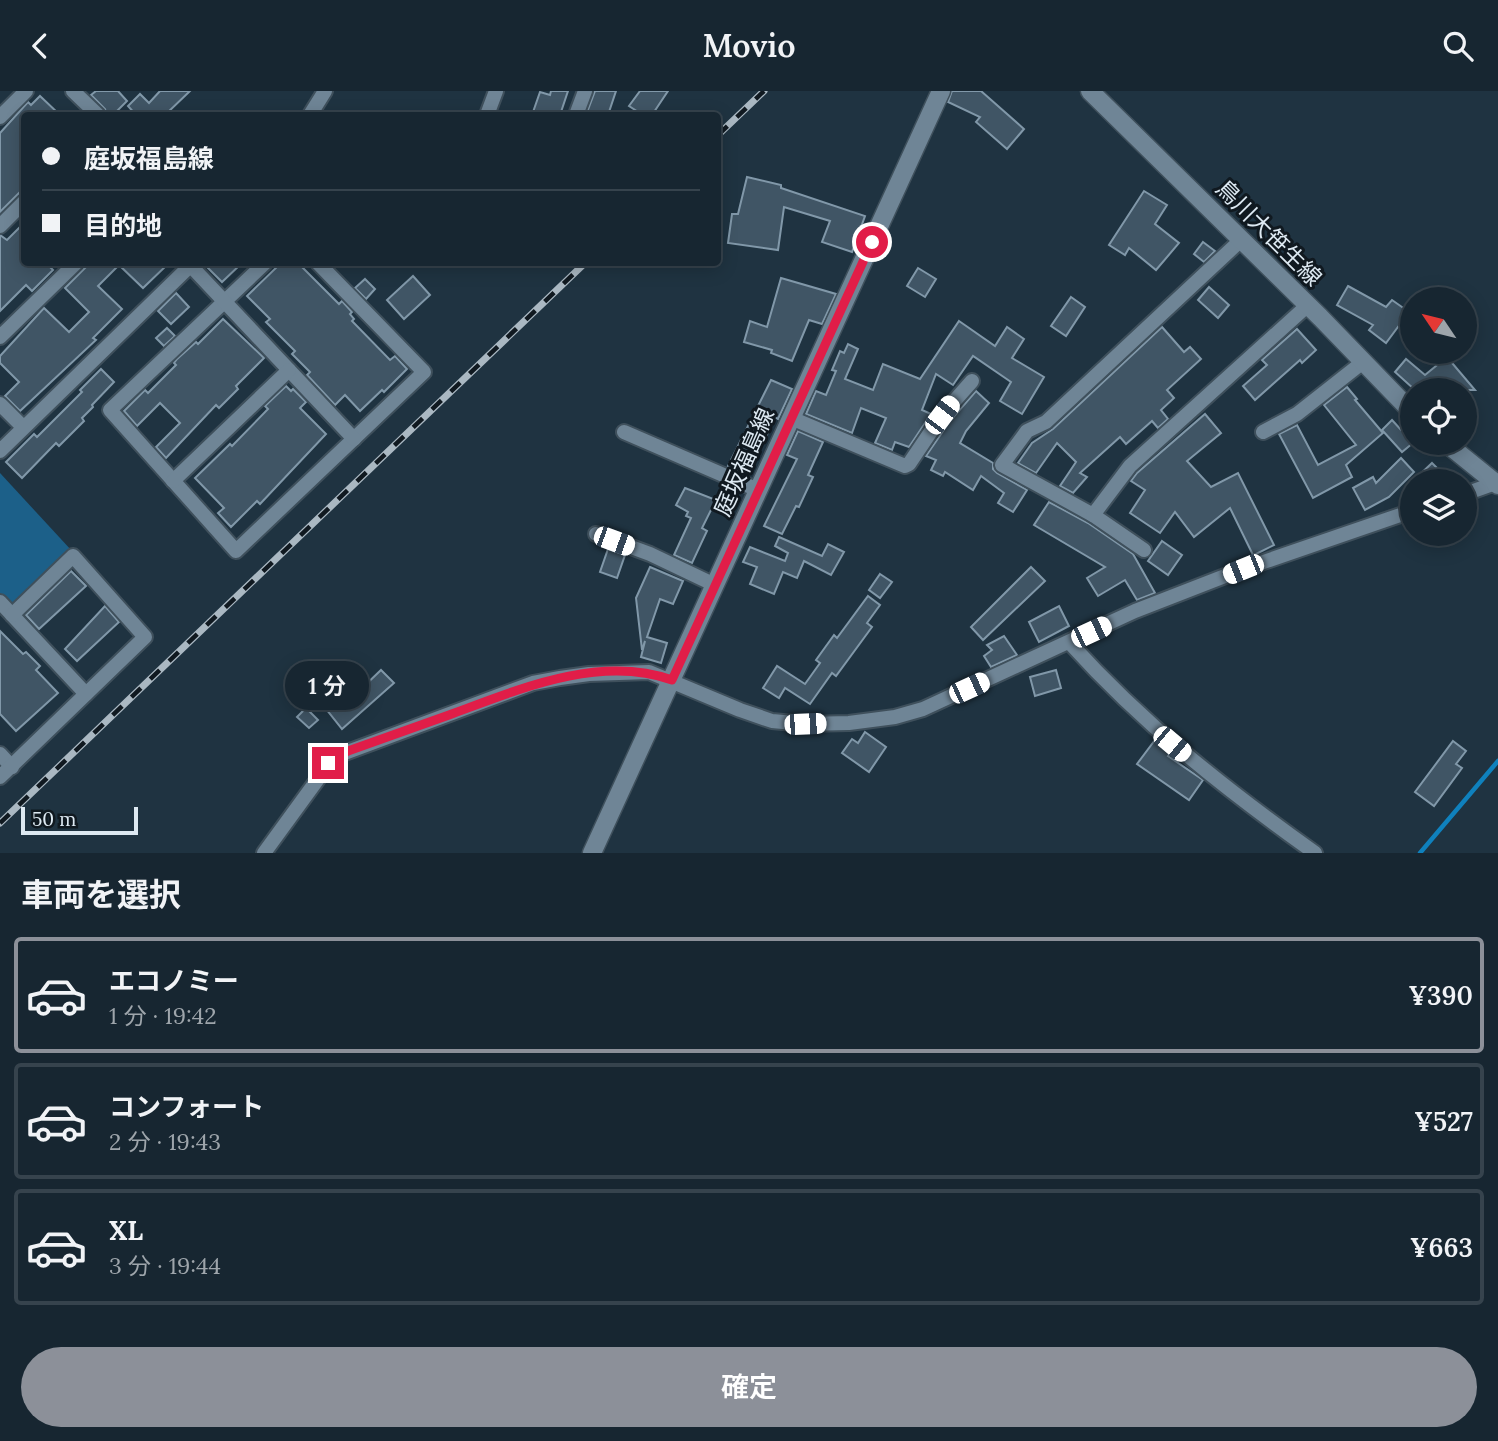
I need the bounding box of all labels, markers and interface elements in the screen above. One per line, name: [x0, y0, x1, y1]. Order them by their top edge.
text: Movio: [702, 25, 796, 66]
icon: back: [21, 27, 59, 65]
icon: search: [1439, 27, 1477, 65]
text: 庭坂福島線: [84, 142, 214, 175]
street label: 鳥川大笹生線: [1210, 174, 1328, 292]
text: 目的地: [84, 209, 162, 242]
route start: [856, 226, 888, 258]
north arrow: [1400, 287, 1477, 364]
map controls: [1400, 287, 1477, 546]
button: locate: [1400, 378, 1477, 455]
car: [921, 392, 964, 438]
street label: 庭坂福島線: [707, 403, 780, 520]
button: layers: [1400, 469, 1477, 546]
car: [591, 524, 638, 558]
car: [1220, 551, 1267, 587]
car: [1068, 614, 1115, 650]
callout: 1 分: [286, 661, 370, 711]
car: [946, 670, 993, 706]
text: 1 分: [308, 671, 346, 700]
car: [784, 713, 827, 735]
car: [1150, 722, 1195, 766]
route end: [312, 747, 344, 779]
scale bar: [21, 804, 138, 836]
text: 50 m: [32, 807, 76, 831]
text: 車両を選択: [21, 874, 181, 915]
icon: car: [25, 964, 88, 1027]
text: エコノミー: [109, 964, 239, 997]
text: ¥390: [1408, 979, 1473, 1012]
text: 1 分 · 19:42: [109, 1001, 217, 1030]
icon: car: [25, 1090, 88, 1153]
text: コンフォート: [109, 1090, 264, 1123]
text: ¥527: [1414, 1105, 1473, 1138]
text: 2 分 · 19:43: [109, 1127, 221, 1156]
text: XL: [109, 1214, 143, 1247]
icon: car: [25, 1216, 88, 1279]
text: ¥663: [1410, 1231, 1473, 1264]
text: 3 分 · 19:44: [109, 1251, 221, 1280]
button: 確定: [21, 1347, 1477, 1427]

